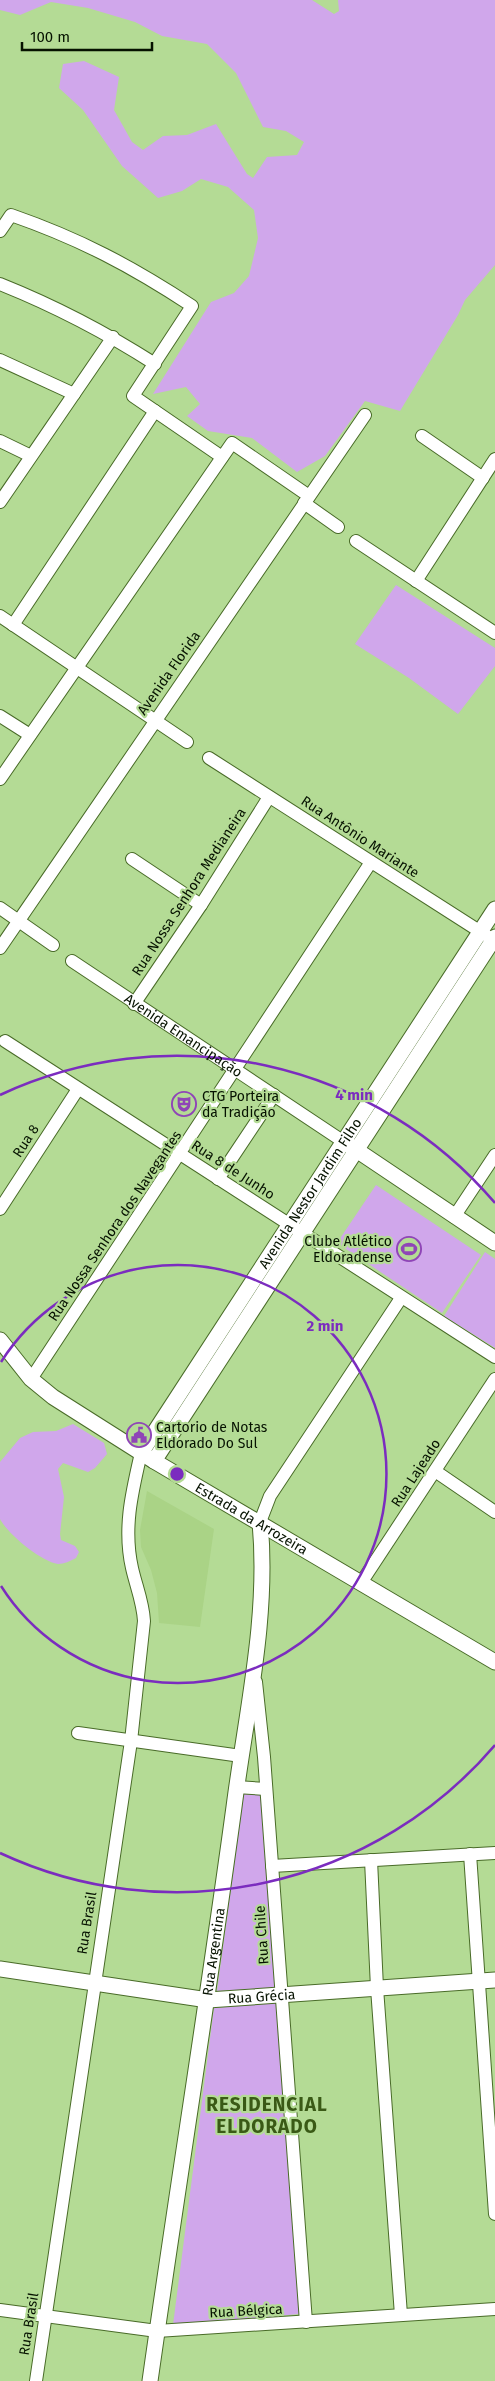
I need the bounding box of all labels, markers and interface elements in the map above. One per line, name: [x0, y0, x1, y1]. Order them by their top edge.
scale bar: [22, 20, 152, 52]
text: 100 m: [30, 28, 70, 46]
street label: Avenida Florida: [134, 628, 204, 718]
street label: Rua Antônio Mariante: [298, 792, 422, 882]
street label: Rua Nossa Senhora Medianeira: [128, 805, 250, 979]
street label: Avenida Emancipação: [121, 990, 246, 1081]
text: 4 min: [335, 1086, 373, 1104]
place label: CTG Porteira da Tradição: [202, 1088, 279, 1121]
theatre icon: CTG Porteira da Tradição: [171, 1091, 197, 1117]
street label: Avenida Nestor Jardim Filho: [255, 1115, 365, 1272]
street label: Rua 8: [9, 1121, 43, 1161]
street label: Rua Nossa Senhora dos Navegantes: [45, 1127, 185, 1324]
street label: Rua 8 de Junho: [188, 1137, 278, 1203]
place label: Clube Atlético Eldoradense: [304, 1233, 392, 1266]
sports icon: Clube Atlético Eldoradense: [396, 1236, 422, 1262]
text: 2 min: [307, 1317, 343, 1335]
place label: Cartorio de Notas Eldorado Do Sul: [156, 1419, 268, 1452]
public building icon: Cartorio de Notas Eldorado Do Sul: [126, 1422, 152, 1448]
street label: Rua Lajeado: [388, 1436, 444, 1510]
centre of rings: [168, 1465, 186, 1483]
street label: Estrada da Arrozeira: [192, 1479, 311, 1558]
street label: Rua Brasil: [74, 1890, 100, 1956]
street label: Rua Chile: [251, 1905, 273, 1965]
street label: Rua Argentina: [199, 1906, 228, 1997]
street label: Rua Grécia: [227, 1985, 296, 2007]
district label: RESIDENCIAL ELDORADO: [206, 2093, 328, 2138]
street label: Rua Brasil: [16, 2291, 42, 2357]
street label: Rua Bélgica: [209, 2301, 283, 2321]

